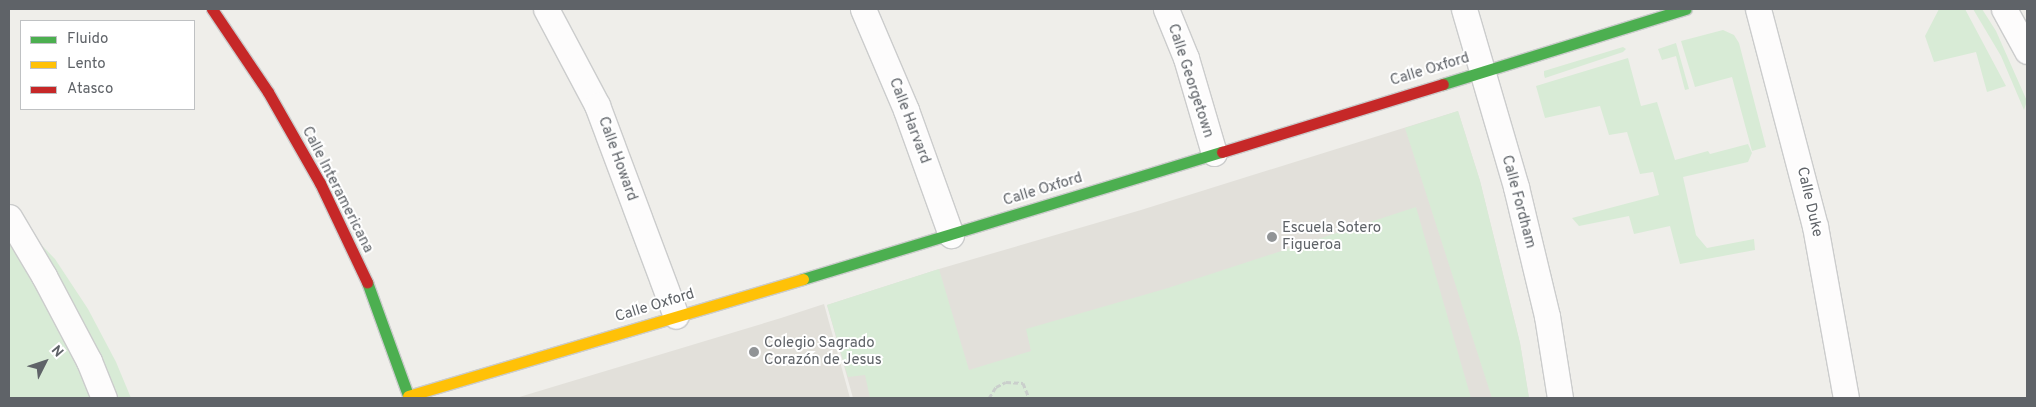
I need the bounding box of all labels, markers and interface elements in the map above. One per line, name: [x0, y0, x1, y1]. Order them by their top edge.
legend: [20, 20, 195, 110]
street label: Calle Georgetown: [1163, 22, 1217, 140]
text: Fluido: [67, 30, 108, 49]
street label: Calle Oxford: [1388, 49, 1472, 91]
text: Lento: [67, 55, 106, 74]
street label: Calle Harvard: [884, 76, 934, 166]
text: Atasco: [67, 80, 113, 99]
street label: Calle Howard: [593, 114, 641, 204]
street label: Calle Interamericana: [297, 124, 377, 256]
street label: Calle Fordham: [1497, 153, 1539, 251]
street label: Calle Duke: [1792, 165, 1826, 239]
street label: Calle Oxford: [1001, 169, 1085, 211]
place label: Escuela Sotero Figueroa: [1282, 219, 1381, 254]
marker: Escuela Sotero Figueroa: [1266, 231, 1278, 243]
street label: Calle Oxford: [613, 285, 697, 327]
place label: Colegio Sagrado Corazón de Jesus: [764, 334, 882, 369]
north arrow: [20, 337, 70, 387]
text: N: [47, 342, 66, 361]
marker: Colegio Sagrado Corazón de Jesus: [748, 346, 760, 358]

